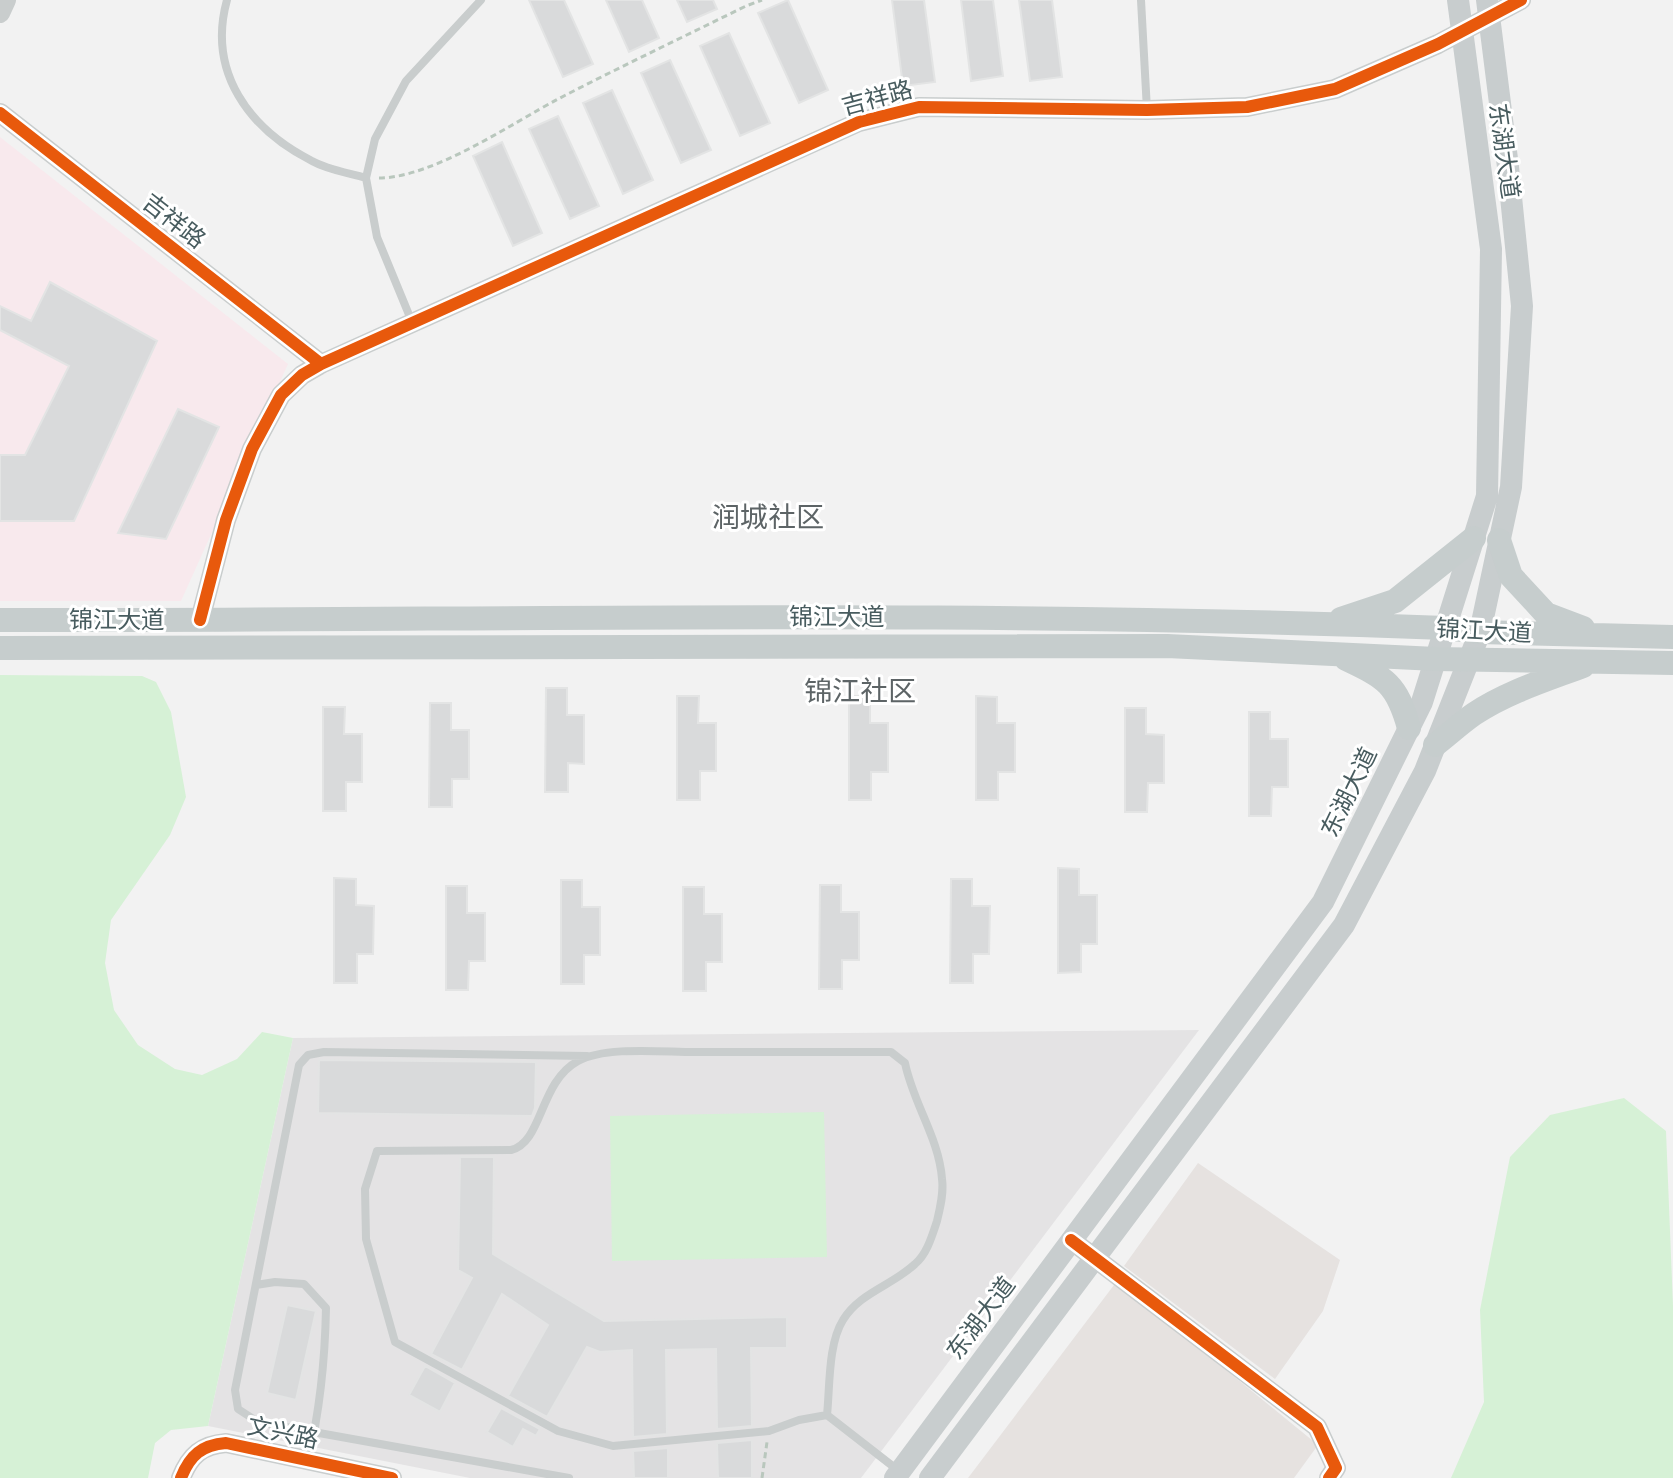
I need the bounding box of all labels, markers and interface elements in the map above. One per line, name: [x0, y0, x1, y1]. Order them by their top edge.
street label: 吉祥路: [838, 74, 915, 121]
street label: 东湖大道: [1483, 101, 1526, 200]
street label: 吉祥路: [137, 187, 212, 254]
district label: 润城社区: [712, 501, 824, 534]
street label: 锦江大道: [789, 602, 885, 631]
street label: 锦江大道: [69, 605, 165, 634]
street label: 锦江大道: [1435, 614, 1533, 647]
district label: 锦江社区: [804, 675, 916, 708]
street label: 东湖大道: [1314, 742, 1383, 841]
street label: 东湖大道: [940, 1271, 1021, 1365]
street label: 文兴路: [245, 1411, 321, 1454]

